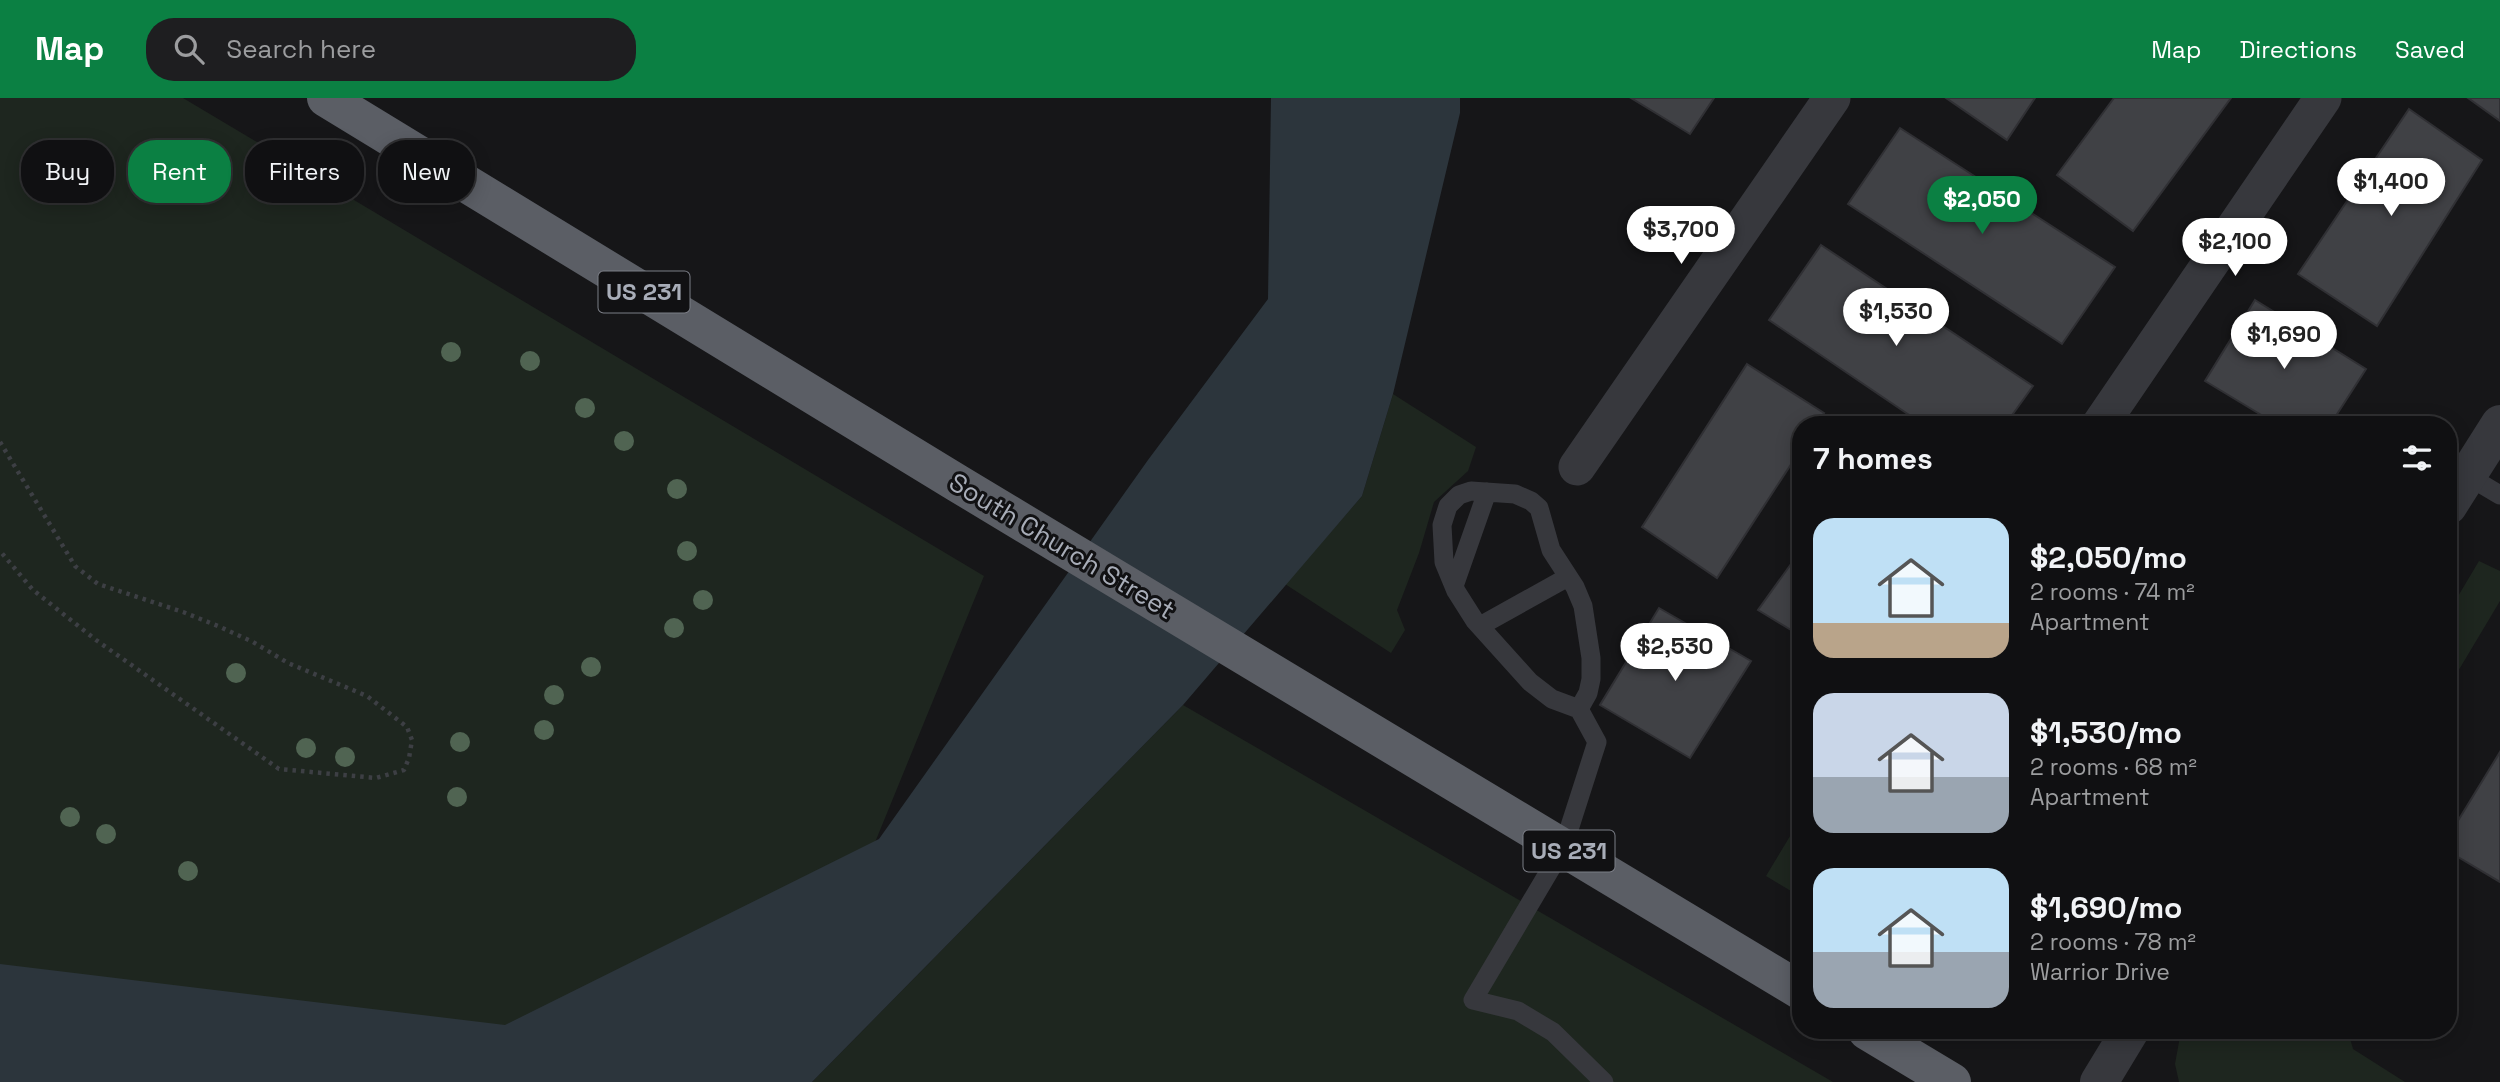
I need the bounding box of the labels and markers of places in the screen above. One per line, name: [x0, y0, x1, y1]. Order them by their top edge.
pin: $1,400: [2334, 158, 2448, 218]
pin: $2,050: [1925, 176, 2039, 236]
pin: $3,700: [1624, 206, 1738, 266]
pin: $2,100: [2178, 218, 2292, 278]
pin: $1,530: [1839, 288, 1953, 348]
pin: $1,690: [2227, 312, 2341, 371]
pin: $2,530: [1618, 624, 1732, 683]

